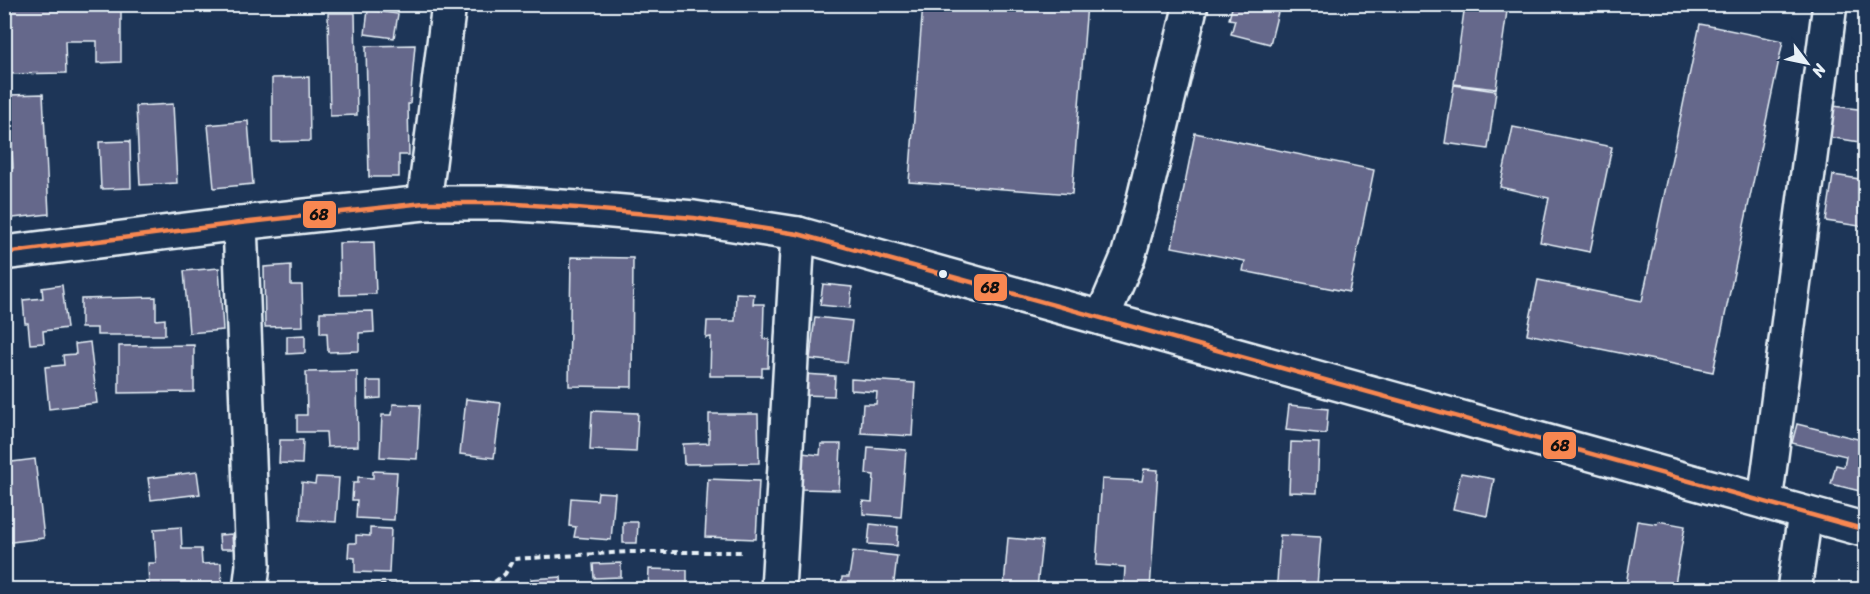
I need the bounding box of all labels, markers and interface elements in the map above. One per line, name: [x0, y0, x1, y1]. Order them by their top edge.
north arrow: [1777, 33, 1837, 93]
text: N: [1804, 57, 1835, 84]
line badge: 68: [302, 200, 337, 229]
text: 68: [309, 200, 329, 229]
unlabelled marker: [937, 268, 949, 280]
line badge: 68: [973, 273, 1008, 302]
text: 68: [980, 273, 1000, 302]
line badge: 68: [1542, 431, 1577, 460]
text: 68: [1550, 431, 1570, 460]

